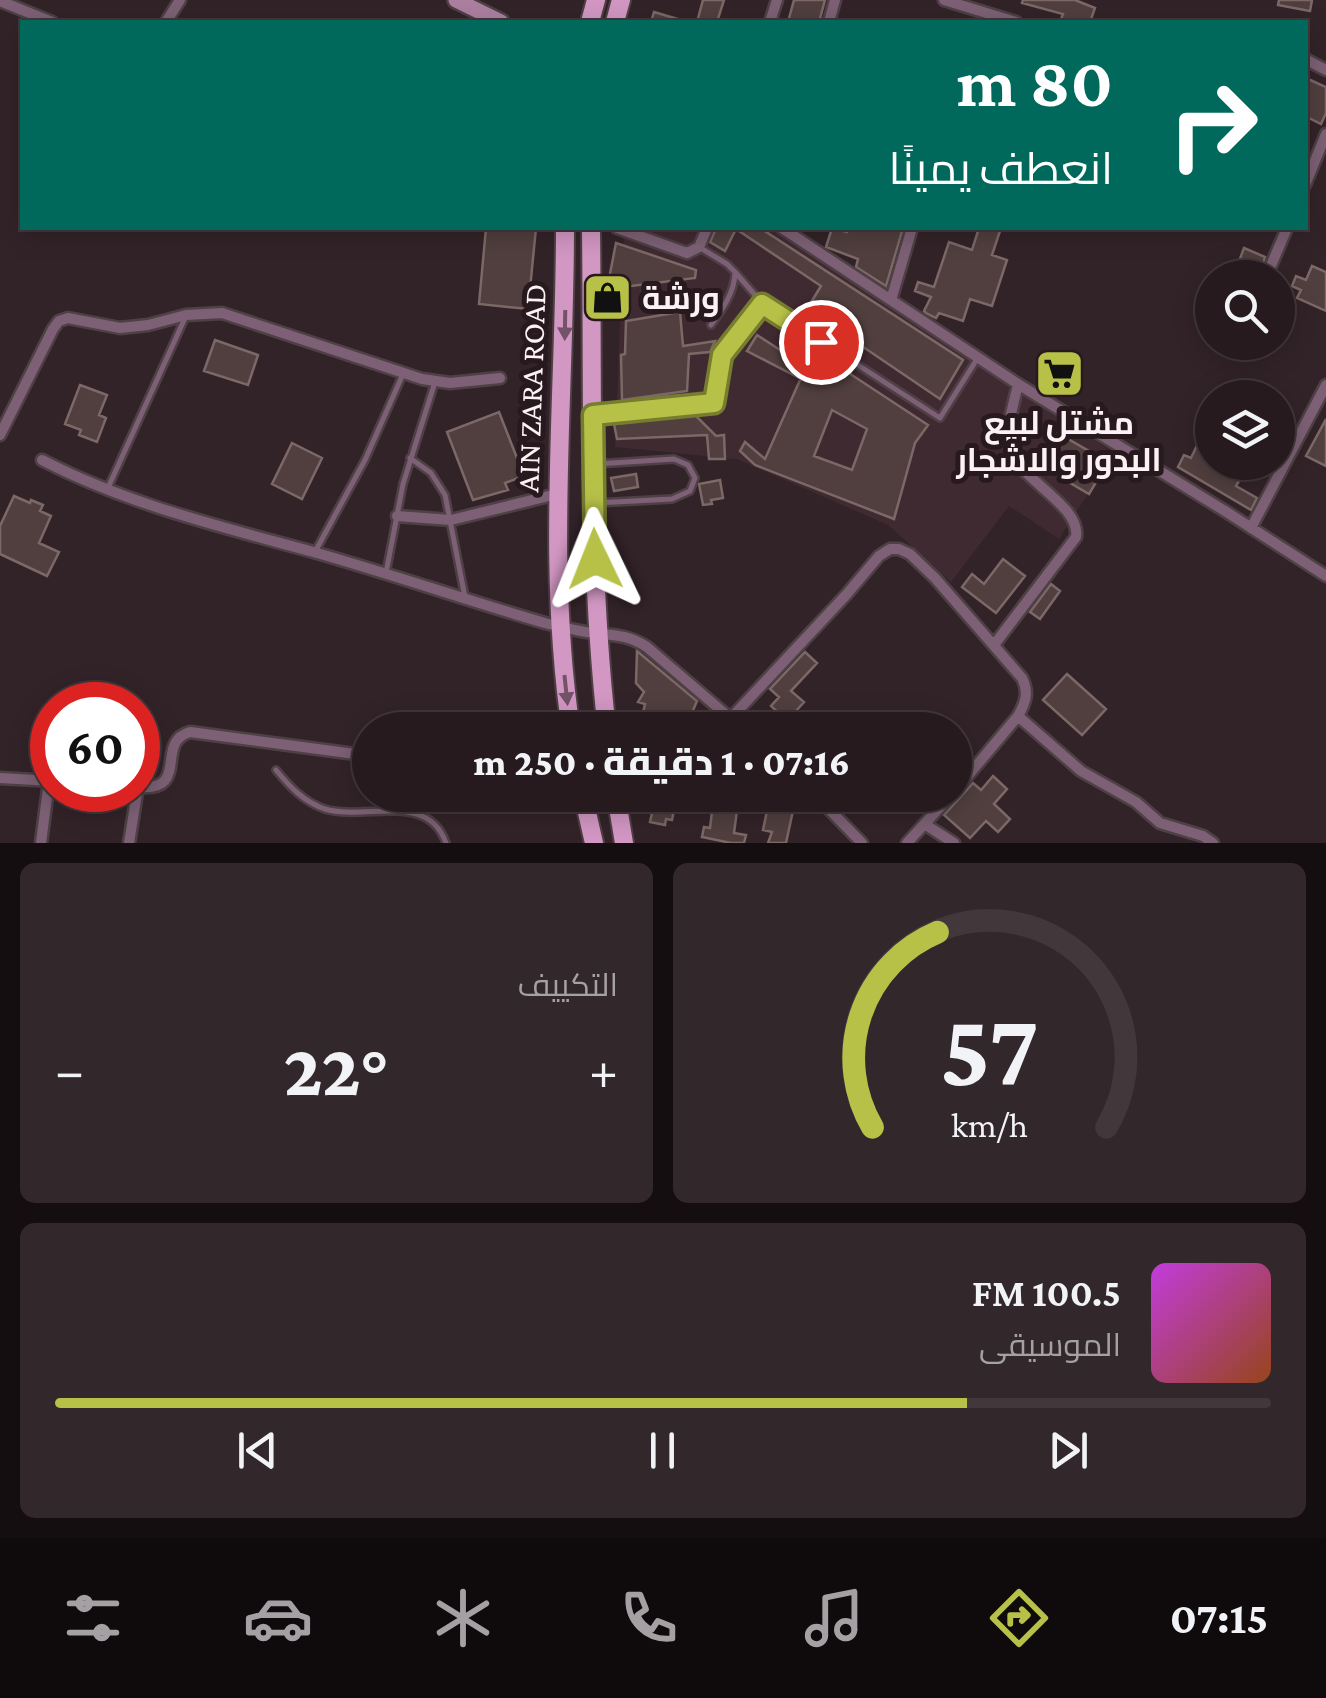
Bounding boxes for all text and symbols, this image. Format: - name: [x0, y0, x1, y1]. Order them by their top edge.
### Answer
- text: 80 m: [957, 43, 1113, 121]
- icon: right: [1148, 60, 1278, 190]
- text: انعطف يمينًا: [889, 144, 1113, 194]
- map controls: [1195, 260, 1295, 480]
- button: search: [1195, 260, 1295, 360]
- shop icon: ورشة: [581, 272, 633, 324]
- place label: ورشة: [642, 280, 720, 317]
- street label: AIN ZARA ROAD: [509, 283, 553, 493]
- pin: [779, 300, 864, 385]
- one-way arrow: [556, 309, 572, 341]
- icon: arrive: [794, 315, 849, 370]
- supermarket icon: مشتل لبيع البدور والاشجار: [1033, 347, 1085, 399]
- button: layers: [1195, 380, 1295, 480]
- place label: مشتل لبيع البدور والاشجار: [956, 405, 1161, 479]
- position arrow: [543, 507, 647, 611]
- one-way arrow: [558, 674, 574, 706]
- speed limit sign: 60: [30, 682, 160, 812]
- text: 07:16 · 1 دقيقة · 250 m: [474, 741, 850, 783]
- text: التكييف: [518, 967, 618, 1003]
- text: 57: [940, 992, 1039, 1107]
- text: 22°: [283, 1028, 390, 1111]
- text: −: [55, 1040, 84, 1101]
- text: +: [589, 1040, 618, 1101]
- text: km/h: [951, 1105, 1028, 1145]
- text: 100.5 FM: [972, 1272, 1121, 1314]
- text: الموسيقى: [979, 1327, 1121, 1363]
- icon: previous: [230, 1423, 285, 1478]
- icon: pause: [635, 1423, 690, 1478]
- icon: next: [1041, 1423, 1096, 1478]
- icon: filters: [58, 1583, 128, 1653]
- icon: car: [243, 1583, 313, 1653]
- icon: climate: [428, 1583, 498, 1653]
- icon: phone: [614, 1583, 684, 1653]
- icon: music: [799, 1583, 869, 1653]
- icon: directions: [984, 1583, 1054, 1653]
- text: 07:15: [1170, 1593, 1268, 1643]

